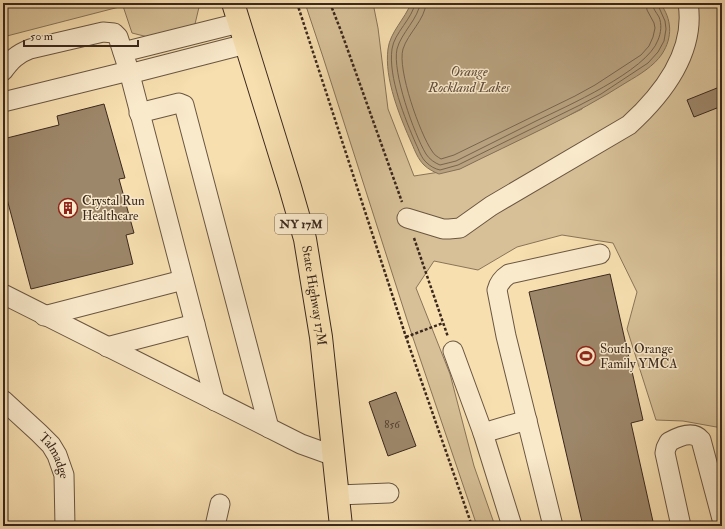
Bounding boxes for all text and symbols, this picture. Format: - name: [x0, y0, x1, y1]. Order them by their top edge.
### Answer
- scale bar: [24, 22, 138, 48]
- text: 50 m: [30, 29, 54, 44]
- water label: Orange Rockland Lakes: [427, 63, 511, 96]
- place label: Crystal Run Healthcare: [82, 193, 145, 224]
- building icon: Crystal Run Healthcare: [57, 197, 79, 219]
- road number: NY 17M: [275, 214, 327, 234]
- street label: State Highway 17M: [298, 244, 330, 347]
- place label: South Orange Family YMCA: [600, 341, 678, 373]
- sports icon: South Orange Family YMCA: [575, 345, 597, 367]
- house number: 856: [384, 418, 401, 431]
- street label: Talmadge: [35, 429, 72, 479]

